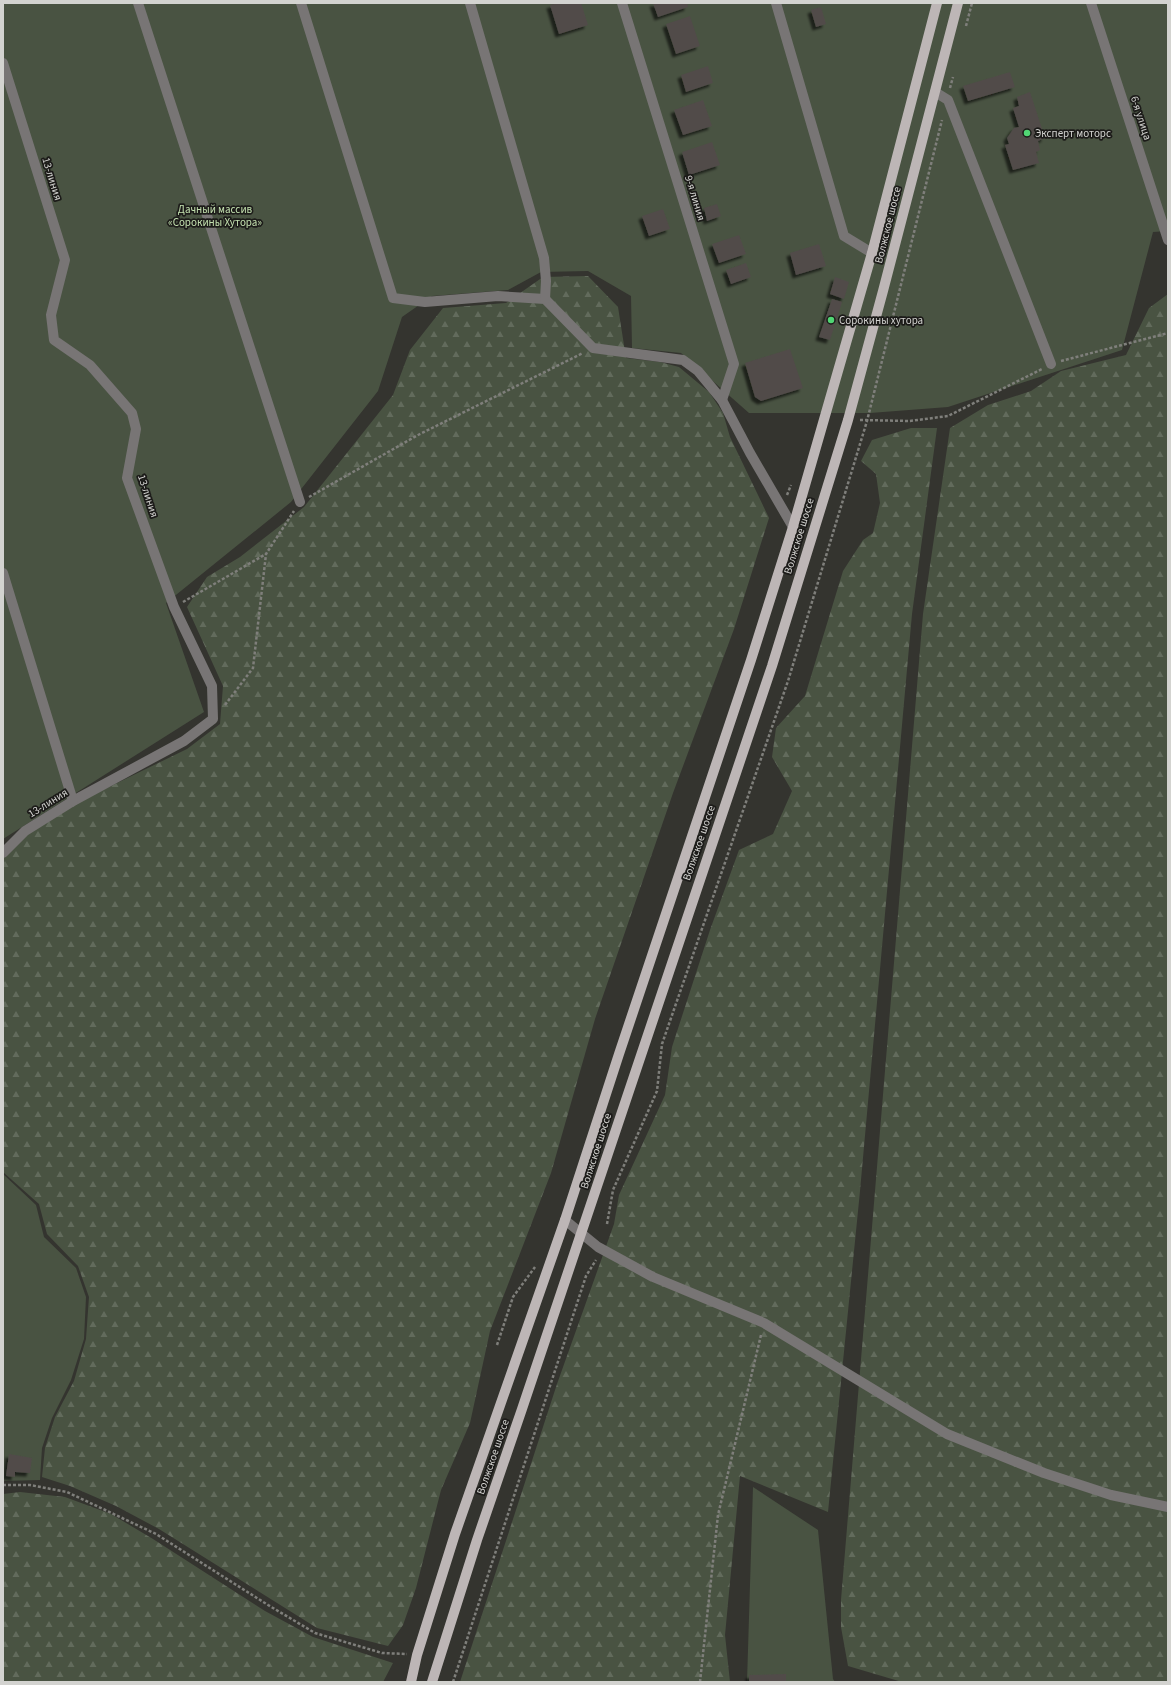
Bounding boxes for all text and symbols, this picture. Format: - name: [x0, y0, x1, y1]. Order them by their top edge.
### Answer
- street label: 6-я улица: [1127, 94, 1155, 142]
- place label: Эксперт моторс: [1035, 126, 1111, 141]
- marker: Эксперт моторс: [1022, 128, 1032, 138]
- street label: 13-линия: [38, 156, 66, 202]
- street label: 9-я линия: [681, 173, 709, 223]
- street label: Волжское шоссе: [871, 184, 905, 265]
- park label: Дачный массив «Сорокины Хутора»: [168, 202, 262, 230]
- place label: Сорокины хутора: [839, 313, 923, 328]
- marker: Сорокины хутора: [826, 315, 836, 325]
- street label: 13-линия: [134, 473, 162, 519]
- street label: Волжское шоссе: [780, 496, 818, 576]
- street label: 13-линия: [25, 785, 71, 821]
- street label: Волжское шоссе: [679, 803, 719, 883]
- street label: Волжское шоссе: [577, 1111, 615, 1191]
- street label: Волжское шоссе: [473, 1417, 513, 1497]

